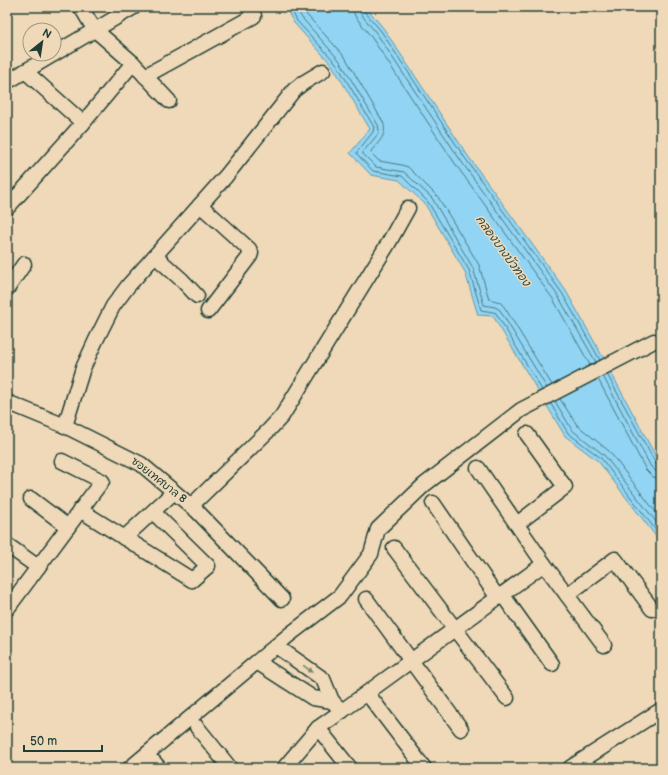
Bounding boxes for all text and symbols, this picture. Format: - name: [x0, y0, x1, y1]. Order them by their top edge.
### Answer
- north arrow: [22, 22, 62, 62]
- text: N: [40, 26, 54, 41]
- water label: คลองบางบัวทอง: [472, 213, 534, 290]
- street label: ซอยเทศบาล 8: [129, 454, 189, 506]
- one-way arrow: [302, 664, 313, 673]
- scale bar: [24, 727, 102, 753]
- text: 50 m: [30, 734, 57, 749]

